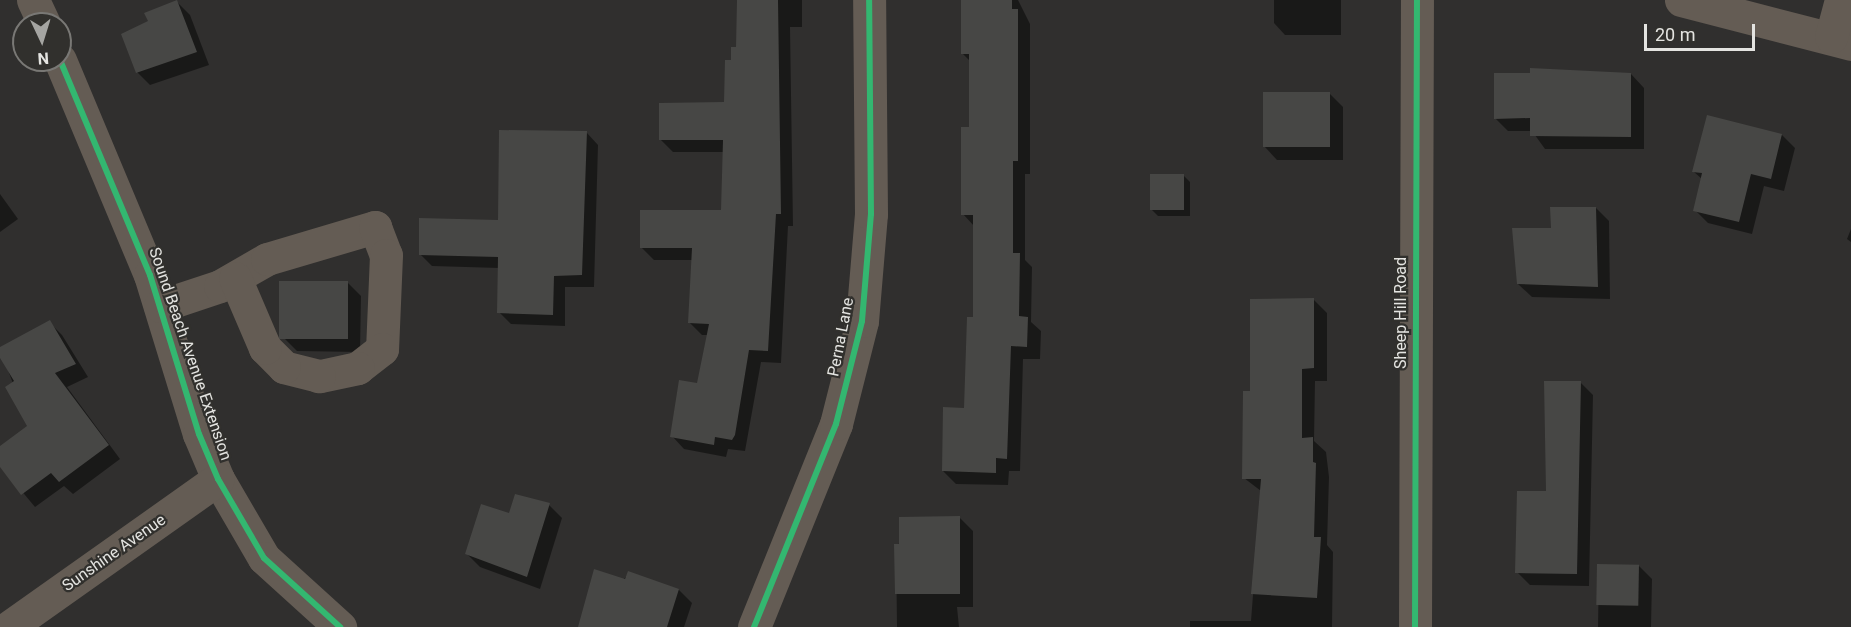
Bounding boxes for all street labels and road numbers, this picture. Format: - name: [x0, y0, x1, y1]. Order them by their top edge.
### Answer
- street label: Sound Beach Avenue Extension: [145, 245, 235, 463]
- street label: Sheep Hill Road: [1391, 257, 1411, 369]
- street label: Perna Lane: [824, 296, 858, 378]
- street label: Sunshine Avenue: [59, 510, 169, 596]

